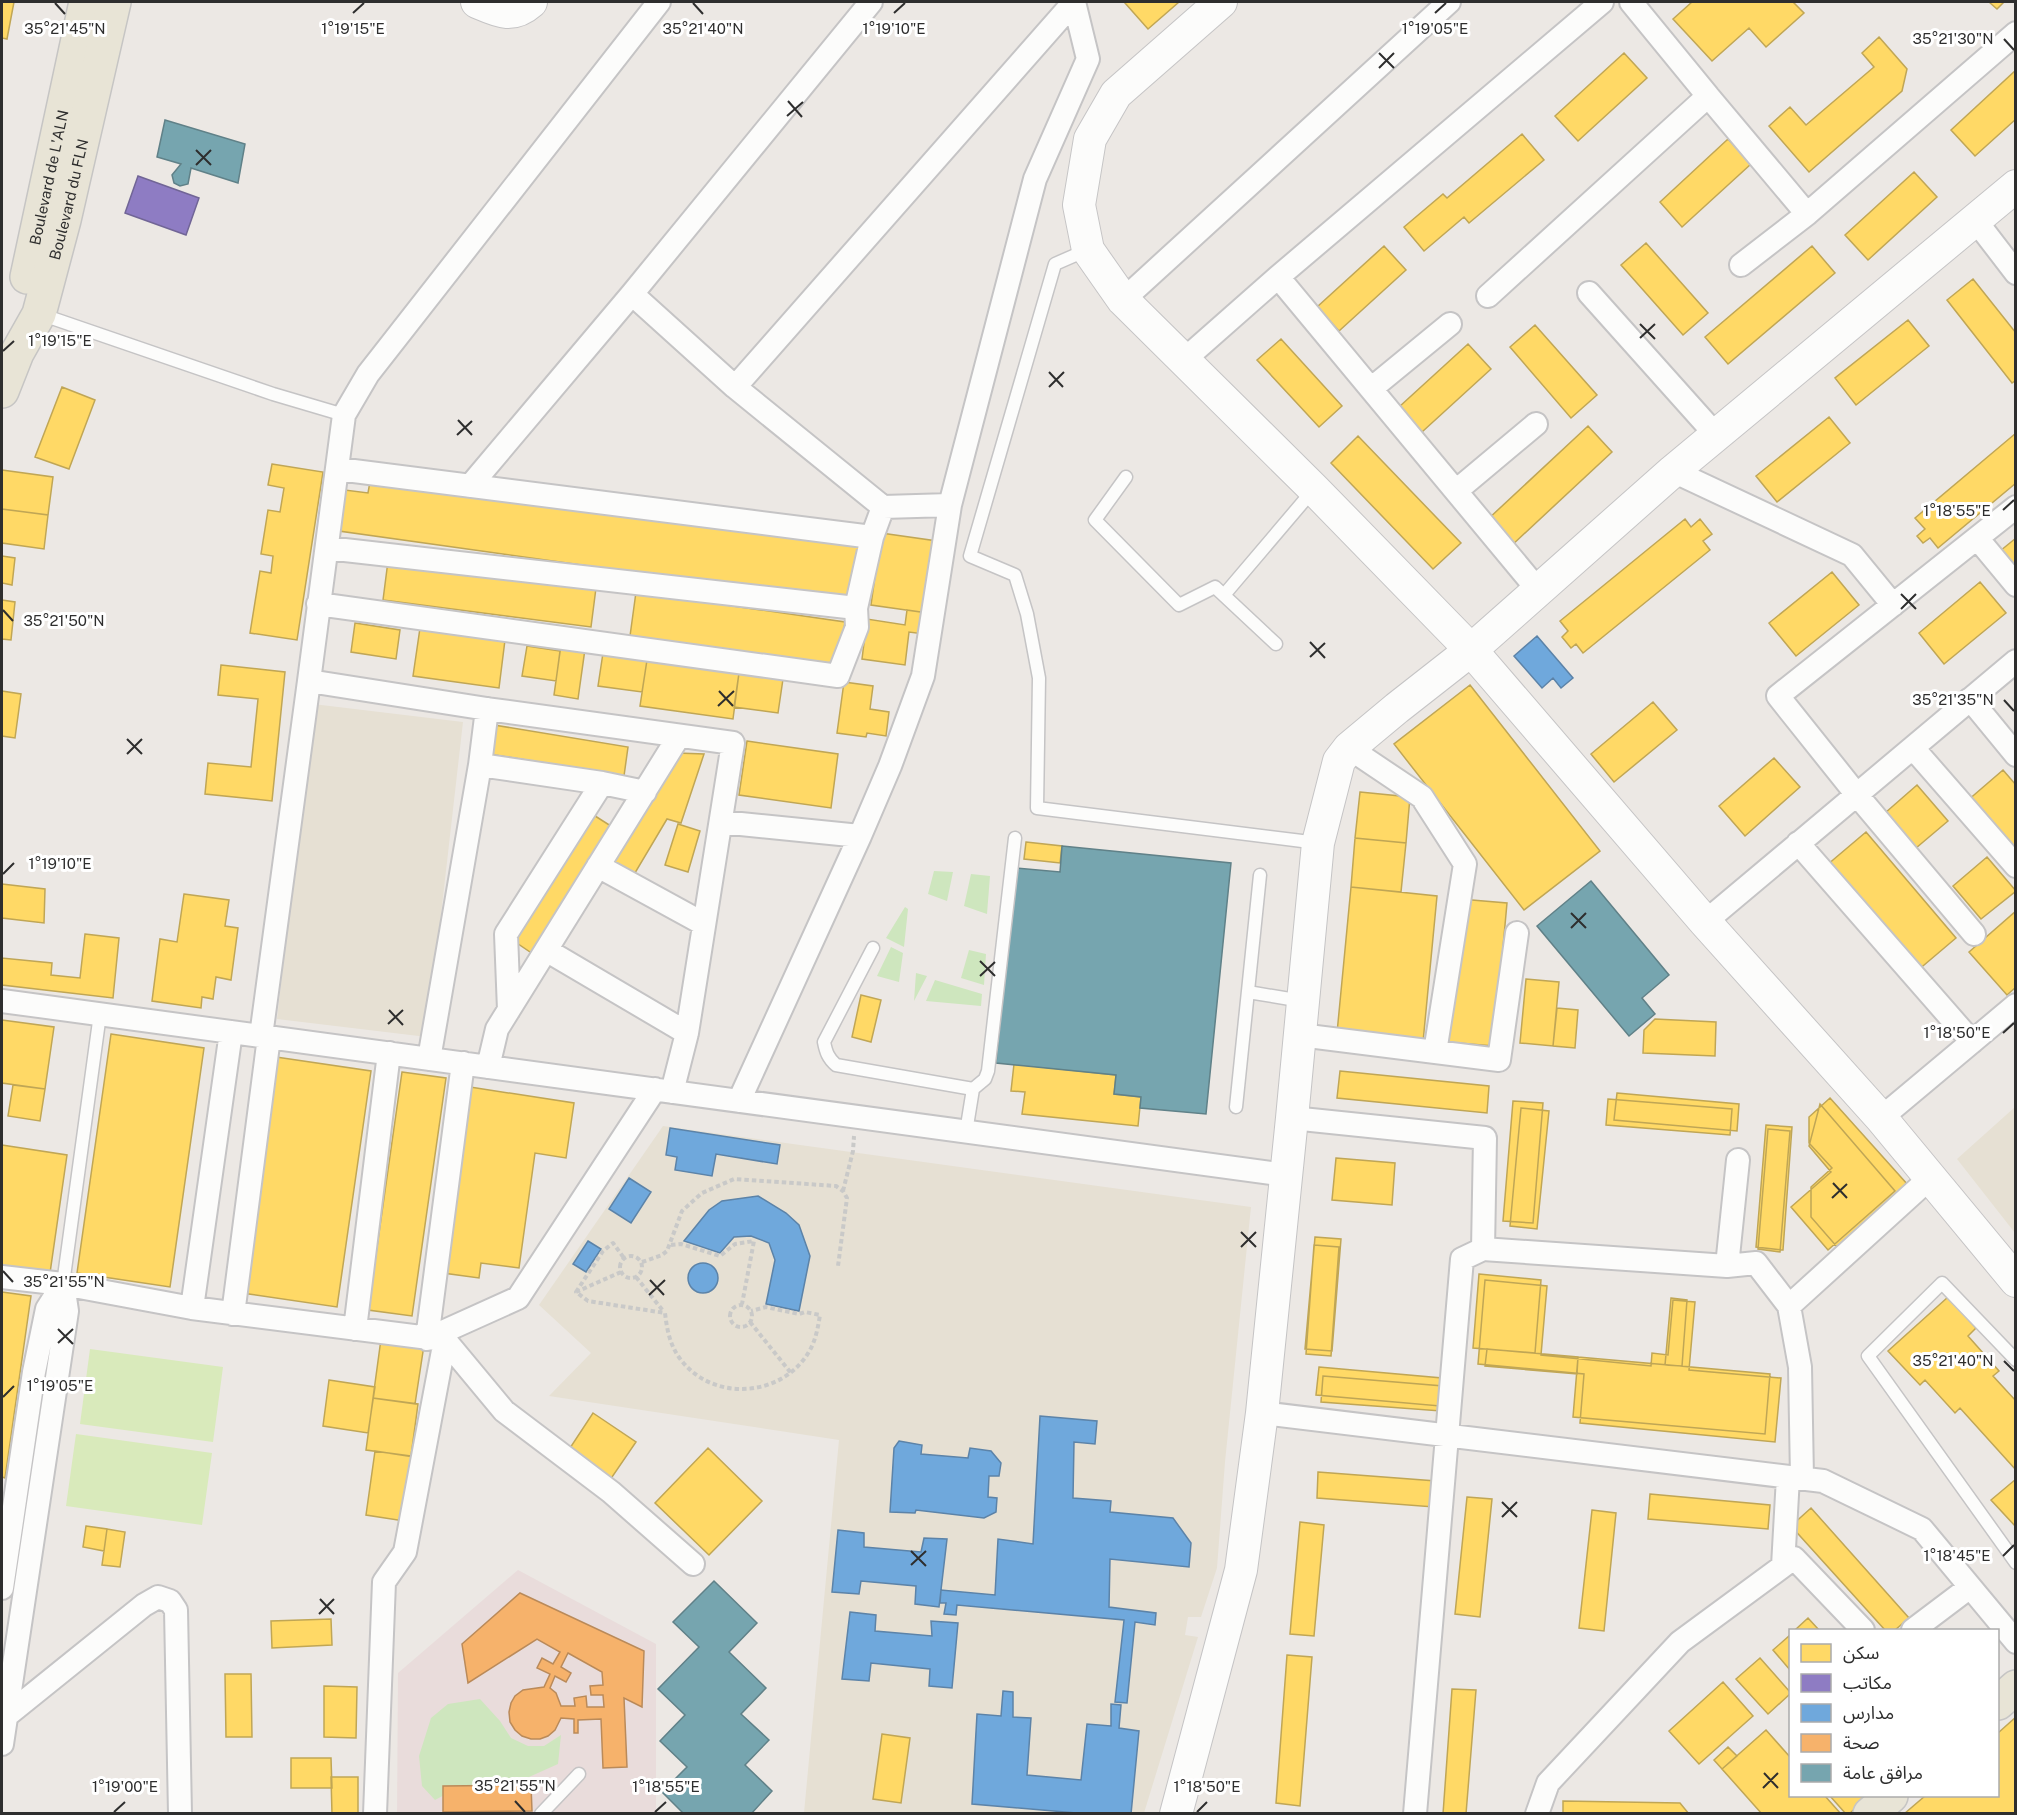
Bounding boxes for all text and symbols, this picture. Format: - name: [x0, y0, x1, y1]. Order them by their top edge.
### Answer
- text: 35°21'45"N: [24, 20, 106, 37]
- text: 1°19'15"E: [321, 20, 385, 37]
- text: 35°21'40"N: [662, 20, 744, 37]
- text: 1°19'10"E: [862, 20, 926, 37]
- text: 1°19'05"E: [1402, 20, 1468, 37]
- text: 35°21'30"N: [1913, 30, 1994, 47]
- street label: Boulevard de L'ALN: [26, 108, 71, 246]
- street label: Boulevard du FLN: [45, 137, 91, 262]
- text: 1°19'15"E: [28, 332, 92, 349]
- text: 1°18'55"E: [1923, 502, 1991, 519]
- text: 35°21'50"N: [23, 612, 105, 629]
- text: 35°21'35"N: [1912, 691, 1994, 708]
- text: 1°19'10"E: [28, 855, 92, 872]
- text: 1°18'50"E: [1923, 1024, 1991, 1041]
- text: 35°21'55"N: [23, 1273, 105, 1290]
- text: 35°21'40"N: [1912, 1352, 1994, 1369]
- text: 1°19'05"E: [27, 1377, 93, 1394]
- text: 1°18'45"E: [1923, 1547, 1991, 1564]
- legend: [1789, 1629, 1999, 1797]
- text: سكن: [1843, 1642, 1879, 1664]
- text: مكاتب: [1843, 1672, 1892, 1693]
- text: مدارس: [1843, 1702, 1894, 1724]
- text: صحة: [1843, 1732, 1879, 1753]
- text: مرافق عامة: [1843, 1762, 1923, 1784]
- text: 35°21'55"N: [474, 1777, 556, 1794]
- text: 1°19'00"E: [92, 1778, 158, 1795]
- text: 1°18'55"E: [632, 1778, 700, 1795]
- text: 1°18'50"E: [1173, 1778, 1241, 1795]

